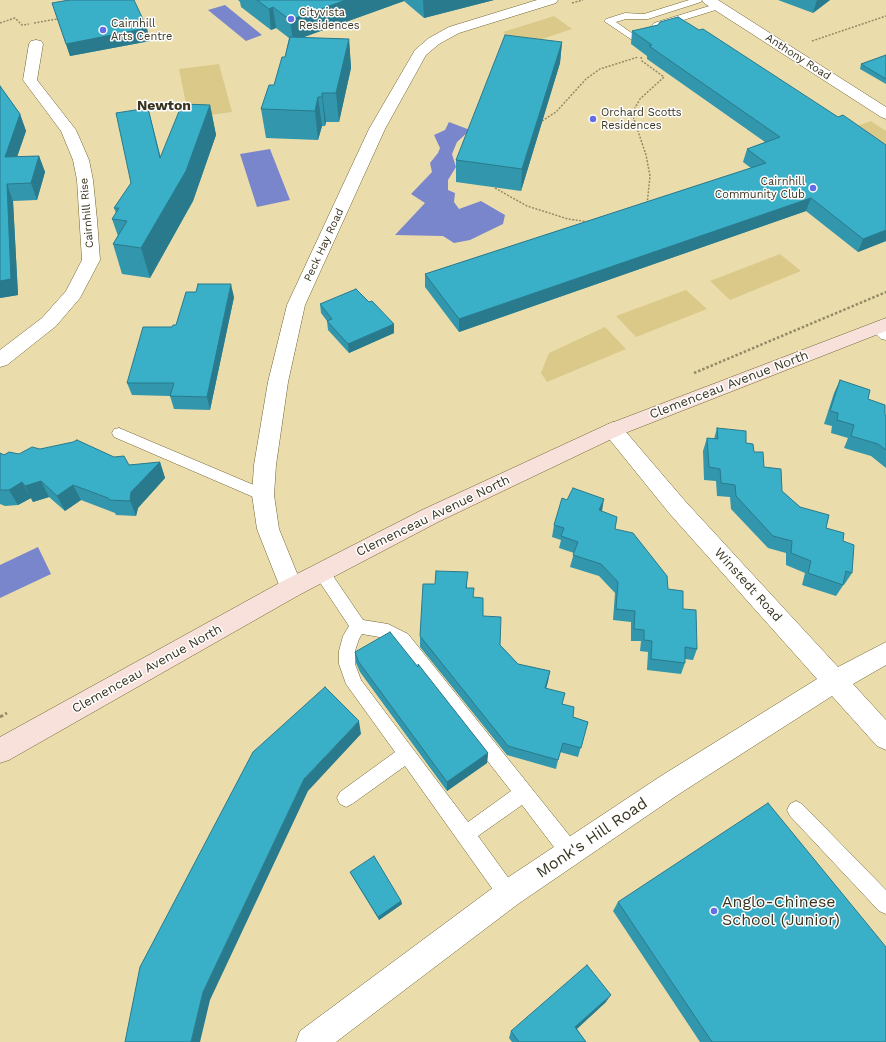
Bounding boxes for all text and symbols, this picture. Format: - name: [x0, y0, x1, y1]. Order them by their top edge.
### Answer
- place label: Cityvista Residences: [299, 6, 360, 32]
- marker: Cityvista Residences: [286, 14, 296, 24]
- place label: Cairnhill Arts Centre: [111, 17, 172, 43]
- marker: Cairnhill Arts Centre: [98, 25, 108, 35]
- street label: Anthony Road: [763, 31, 833, 83]
- district label: Newton: [137, 98, 191, 114]
- place label: Orchard Scotts Residences: [601, 106, 682, 132]
- marker: Orchard Scotts Residences: [588, 114, 598, 124]
- place label: Cairnhill Community Club: [715, 175, 805, 201]
- street label: Cairnhill Rise: [77, 177, 97, 249]
- marker: Cairnhill Community Club: [808, 183, 818, 193]
- street label: Peck Hay Road: [301, 206, 347, 284]
- street label: Clemenceau Avenue North: [647, 347, 811, 423]
- street label: Clemenceau Avenue North: [354, 472, 512, 560]
- street label: Winstedt Road: [711, 545, 785, 625]
- street label: Clemenceau Avenue North: [69, 621, 225, 717]
- street label: Monk's Hill Road: [533, 794, 651, 882]
- place label: Anglo-Chinese School (Junior): [722, 892, 840, 930]
- marker: Anglo-Chinese School (Junior): [709, 906, 719, 916]

